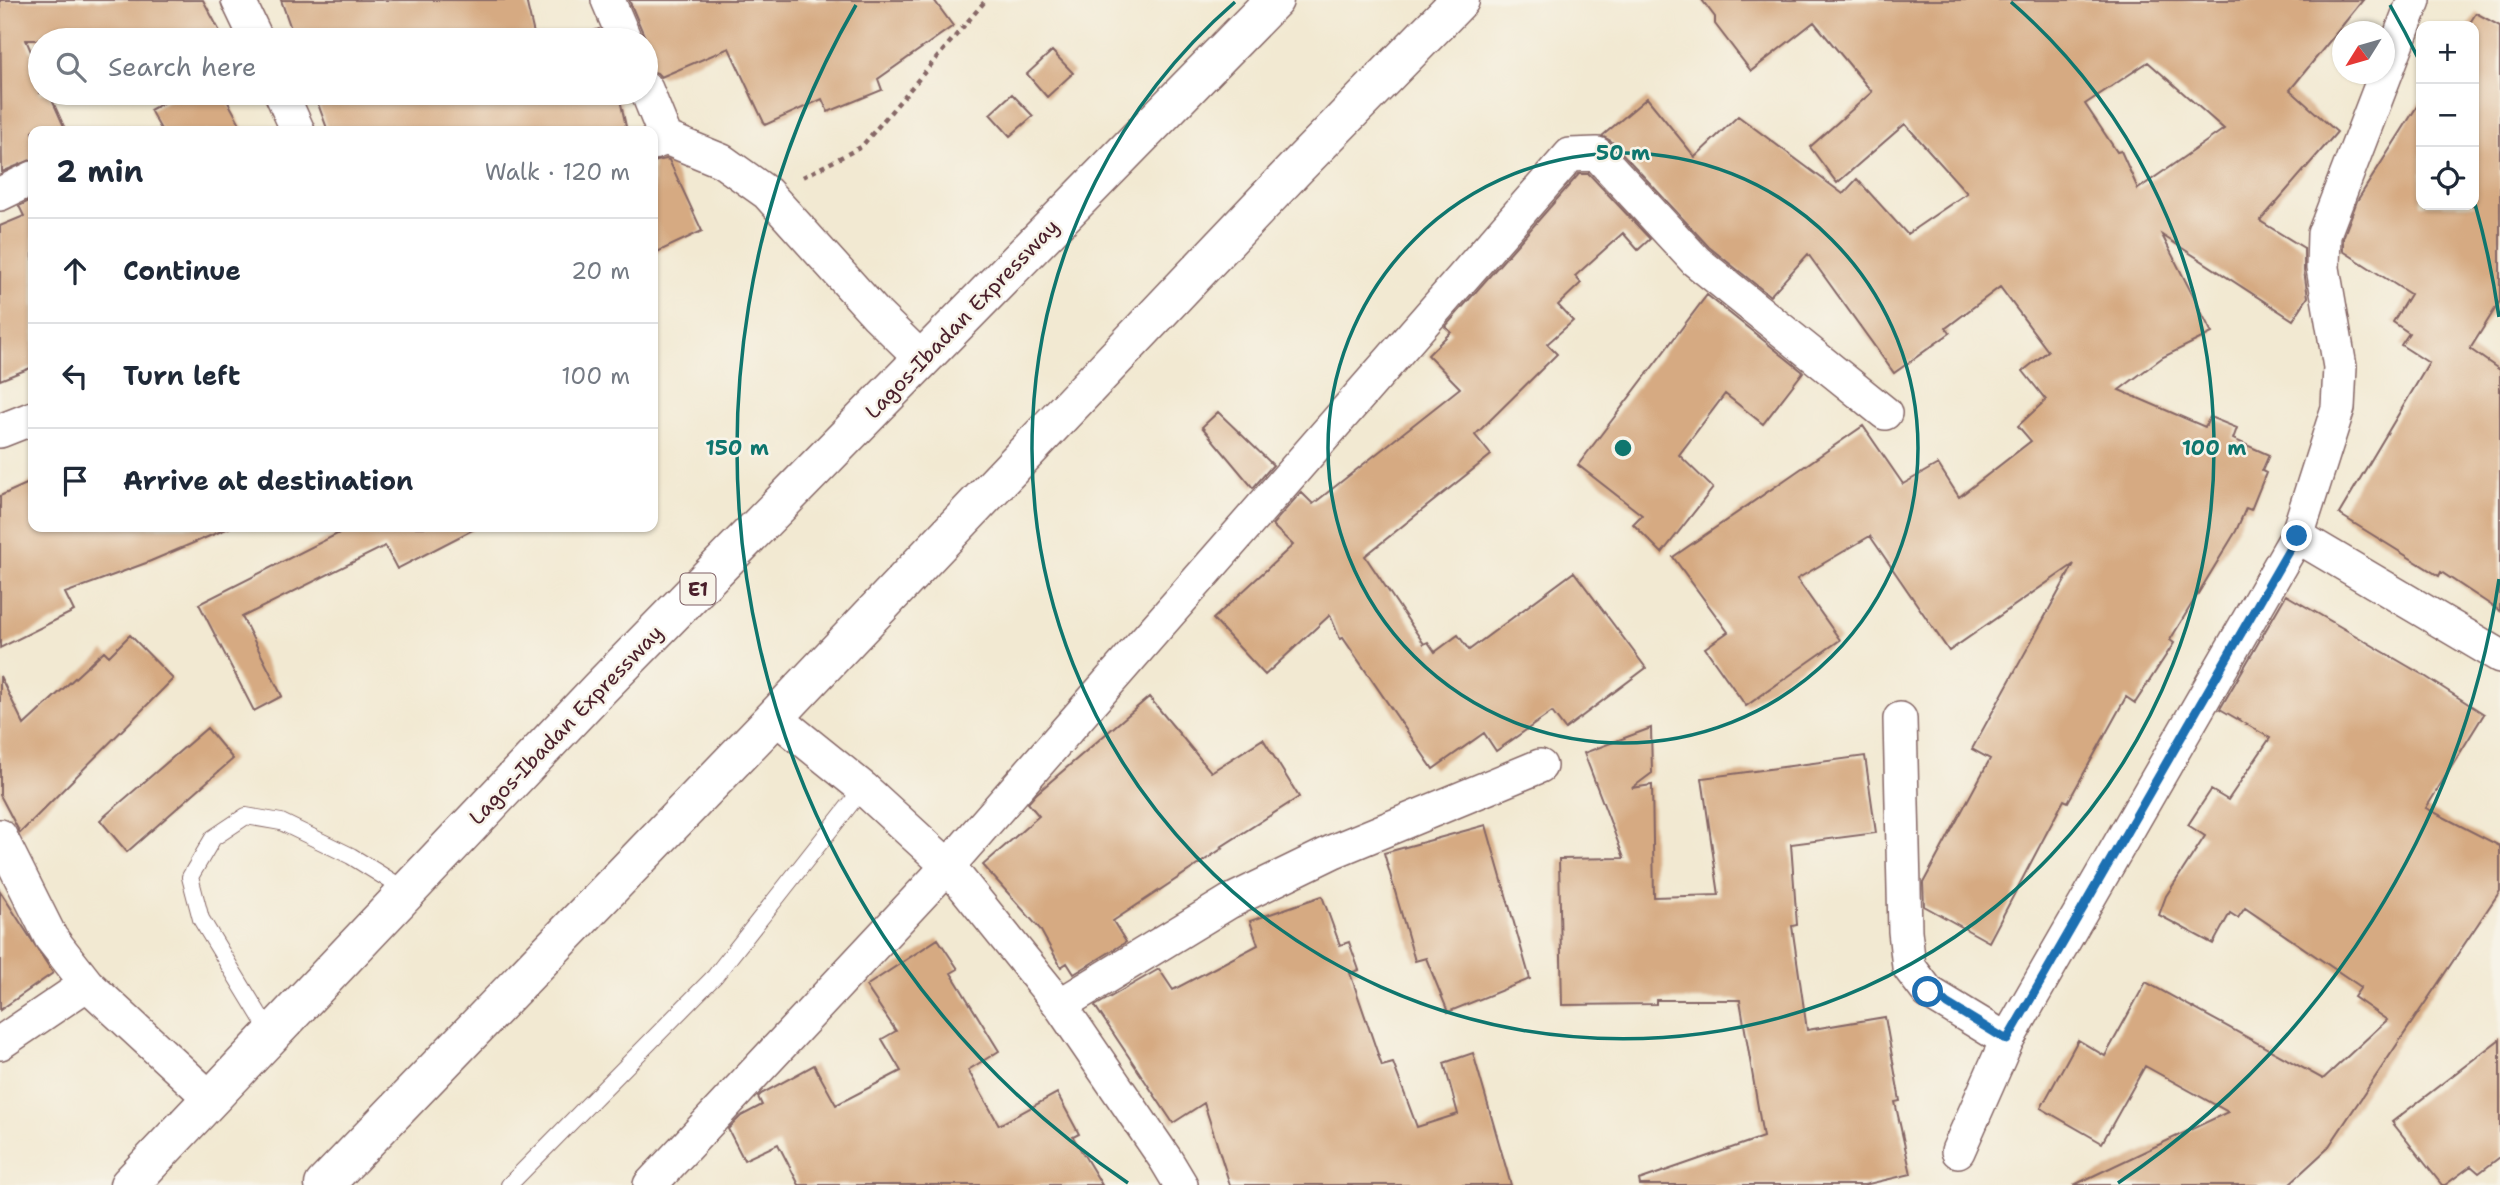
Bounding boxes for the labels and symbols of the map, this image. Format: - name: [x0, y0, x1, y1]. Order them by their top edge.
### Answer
- north arrow: [2332, 21, 2395, 84]
- text: 50 m: [1596, 139, 1650, 167]
- street label: Lagos-Ibadan Expressway: [859, 213, 1065, 425]
- text: 150 m: [705, 434, 769, 462]
- text: 100 m: [2182, 434, 2246, 462]
- centre of rings: [1611, 436, 1635, 460]
- route end: [2281, 520, 2312, 551]
- road number: E1: [680, 574, 716, 604]
- street label: Lagos-Ibadan Expressway: [463, 619, 669, 831]
- route start: [1912, 976, 1943, 1007]

